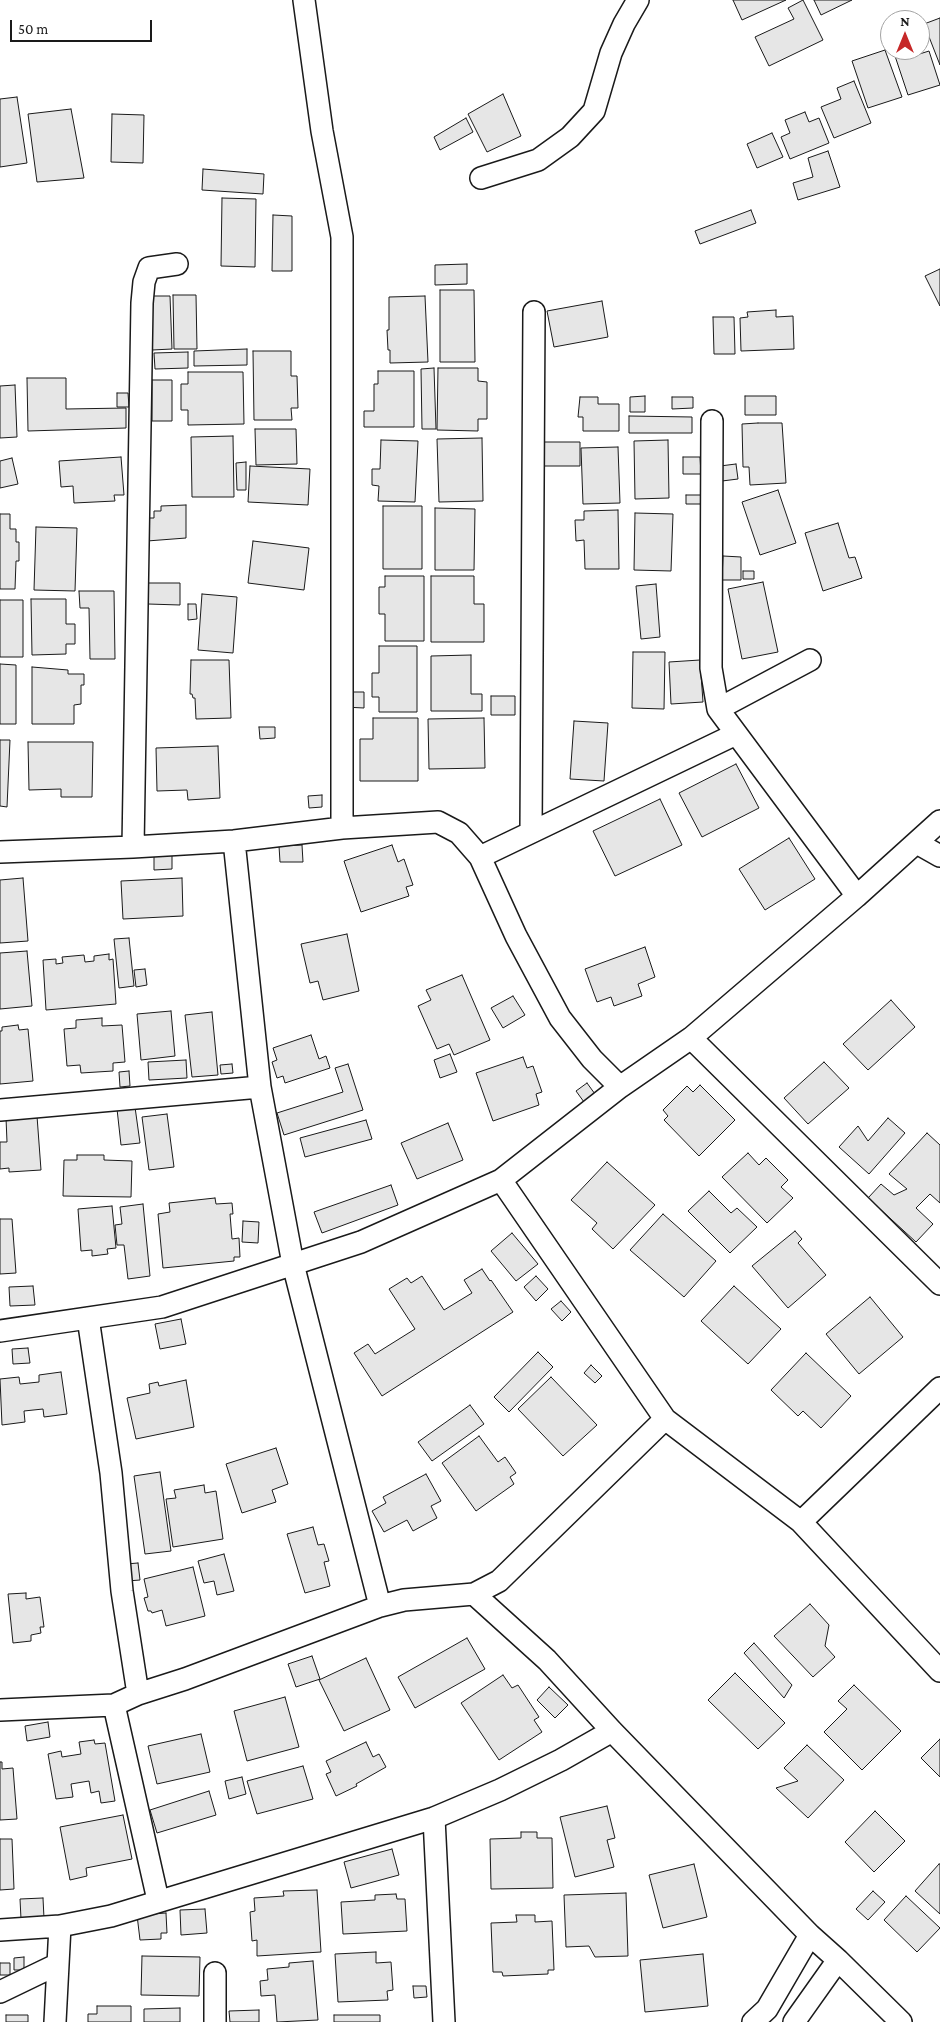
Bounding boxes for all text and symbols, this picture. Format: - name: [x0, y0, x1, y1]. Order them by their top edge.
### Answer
- scale bar: [12, 10, 155, 42]
- north arrow: [880, 10, 930, 60]
- text: N: [900, 13, 910, 29]
- text: 50 m: [18, 21, 48, 37]

